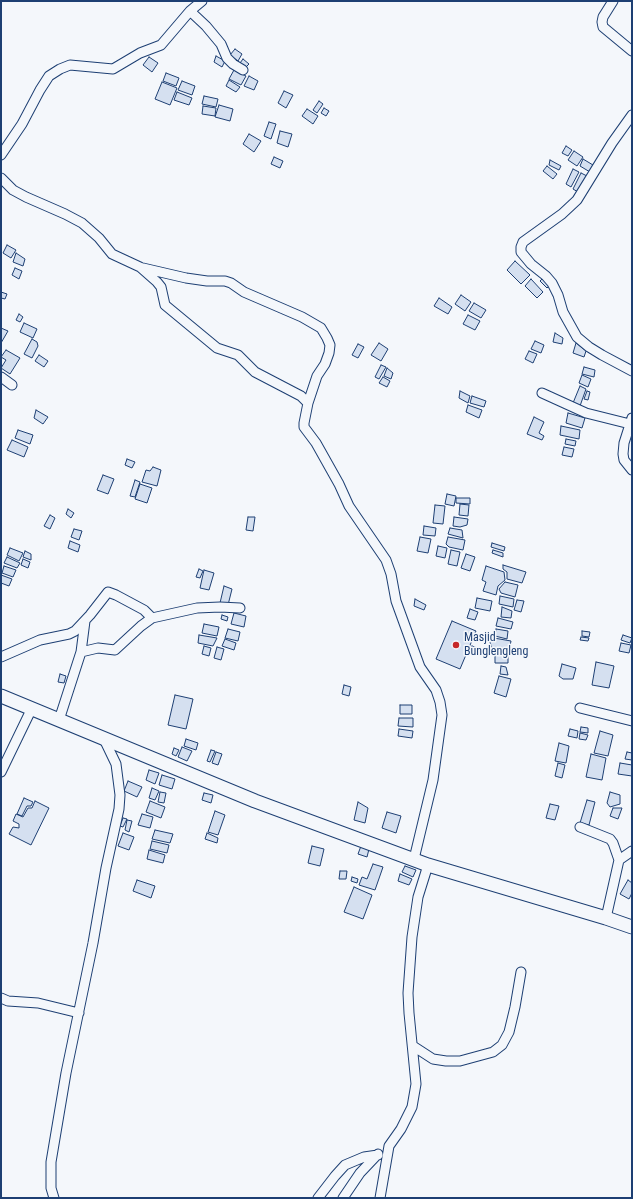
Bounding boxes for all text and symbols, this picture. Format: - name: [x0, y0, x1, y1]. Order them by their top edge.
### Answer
- place label: Masjid Bunglengleng: [464, 631, 528, 659]
- marker: Masjid Bunglengleng: [451, 640, 461, 650]

